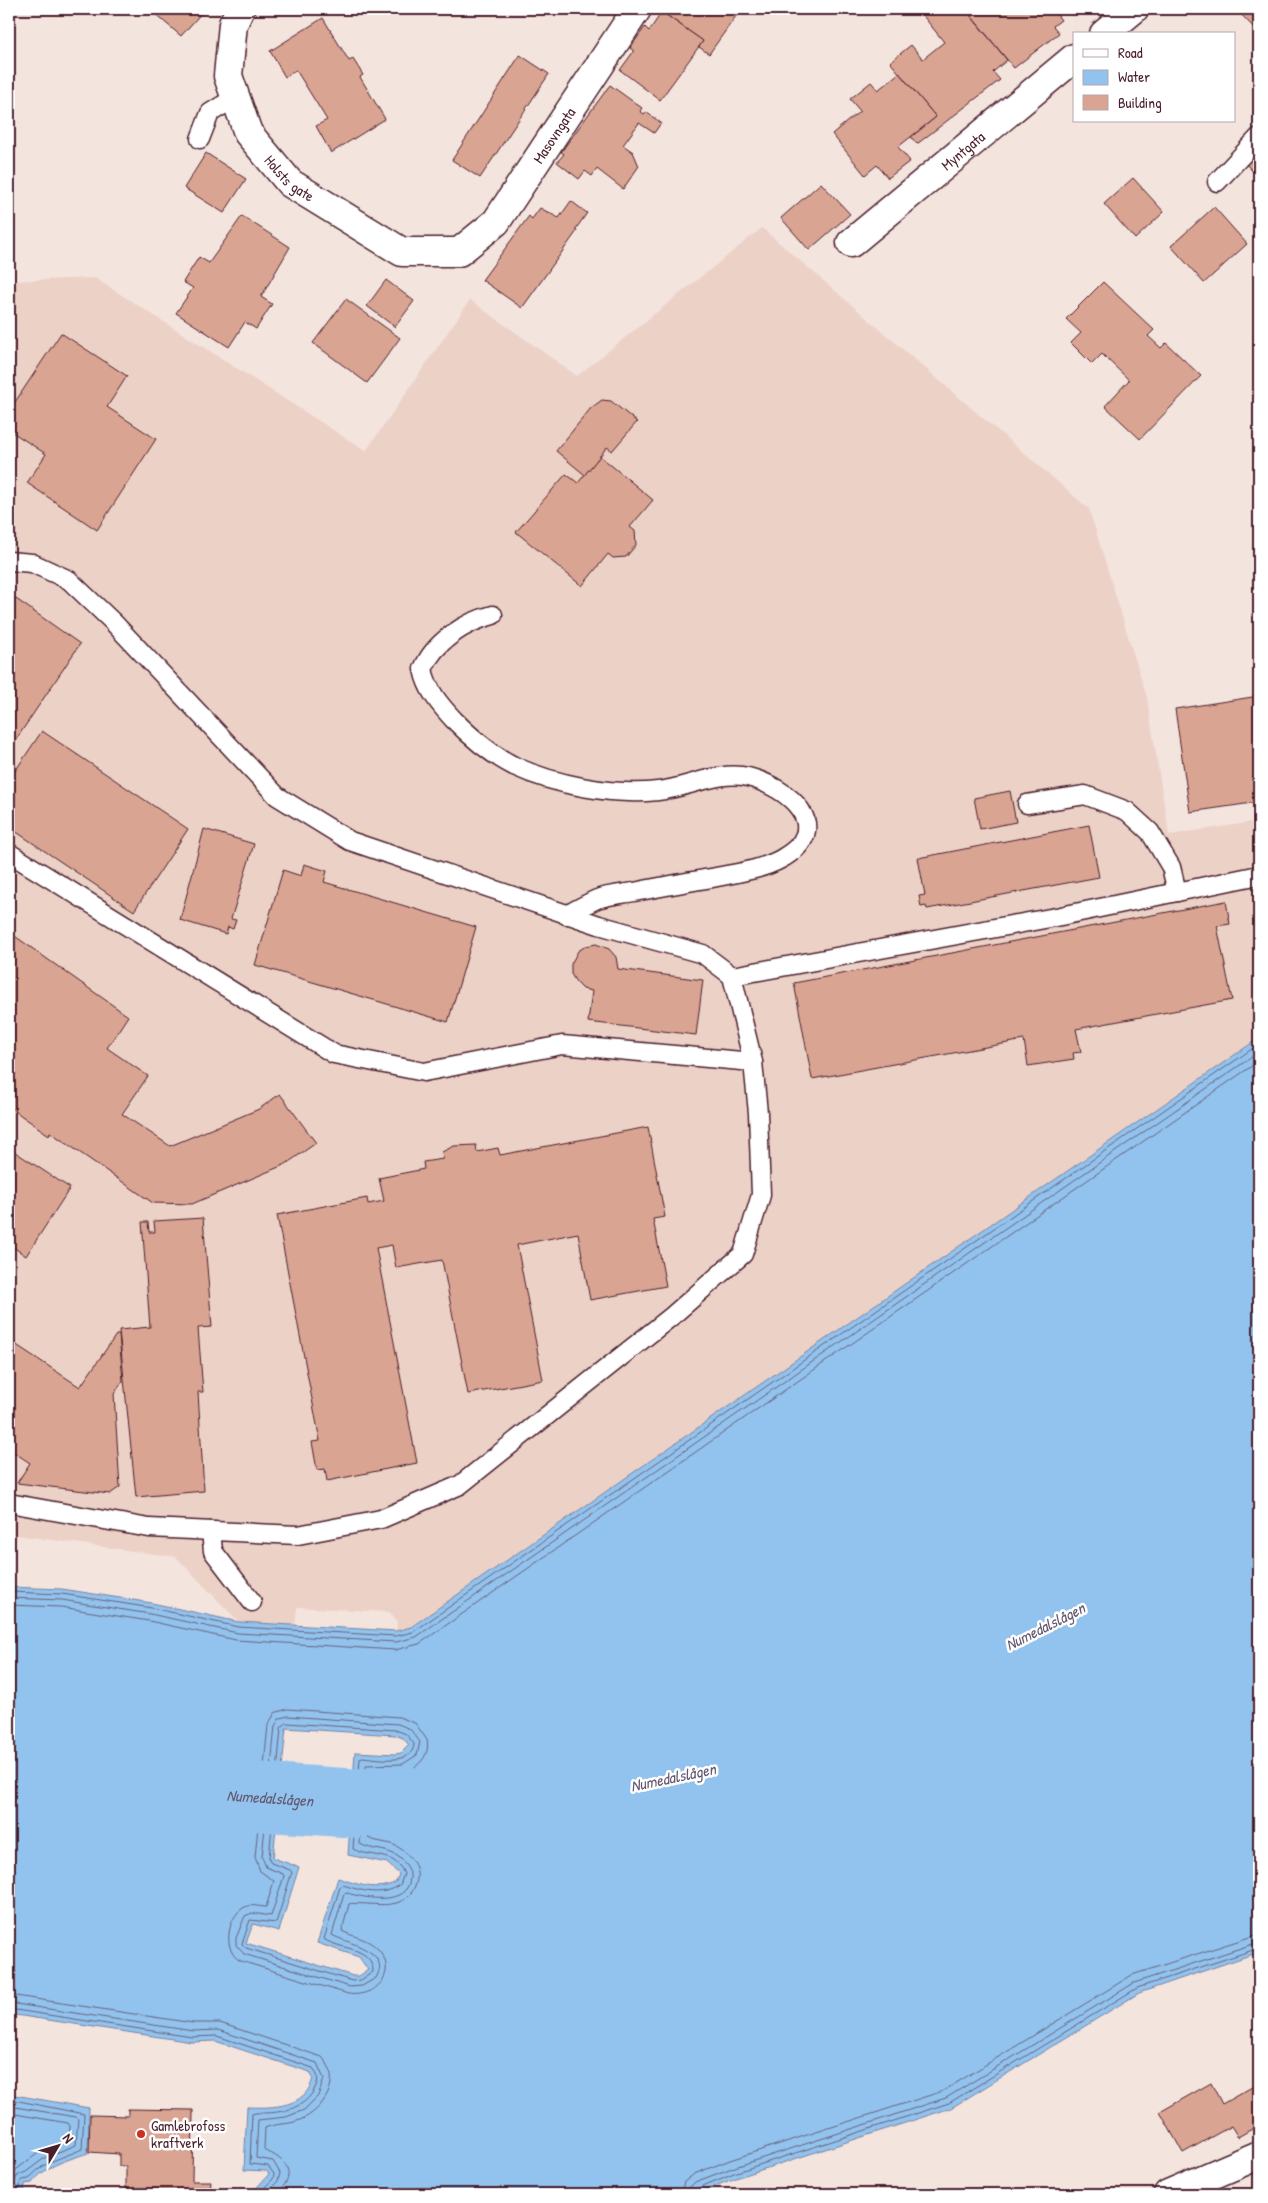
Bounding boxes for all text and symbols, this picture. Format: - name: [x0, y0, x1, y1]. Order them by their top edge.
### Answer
- legend: [1073, 32, 1236, 122]
- text: Road: [1118, 42, 1143, 63]
- text: Water: [1118, 66, 1150, 87]
- text: Building: [1118, 92, 1162, 113]
- street label: Masovngata: [527, 103, 580, 167]
- street label: Myntgata: [936, 126, 989, 175]
- street label: Holsts gate: [260, 150, 319, 206]
- water label: Numedalslågen: [1002, 1596, 1090, 1655]
- water label: Numedalslågen: [628, 1757, 719, 1797]
- water label: Numedalslågen: [226, 1784, 316, 1812]
- place label: Gamlebrofoss kraftverk: [151, 2115, 225, 2153]
- north arrow: [32, 2120, 82, 2170]
- marker: Gamlebrofoss kraftverk: [135, 2128, 147, 2140]
- text: N: [59, 2129, 79, 2147]

